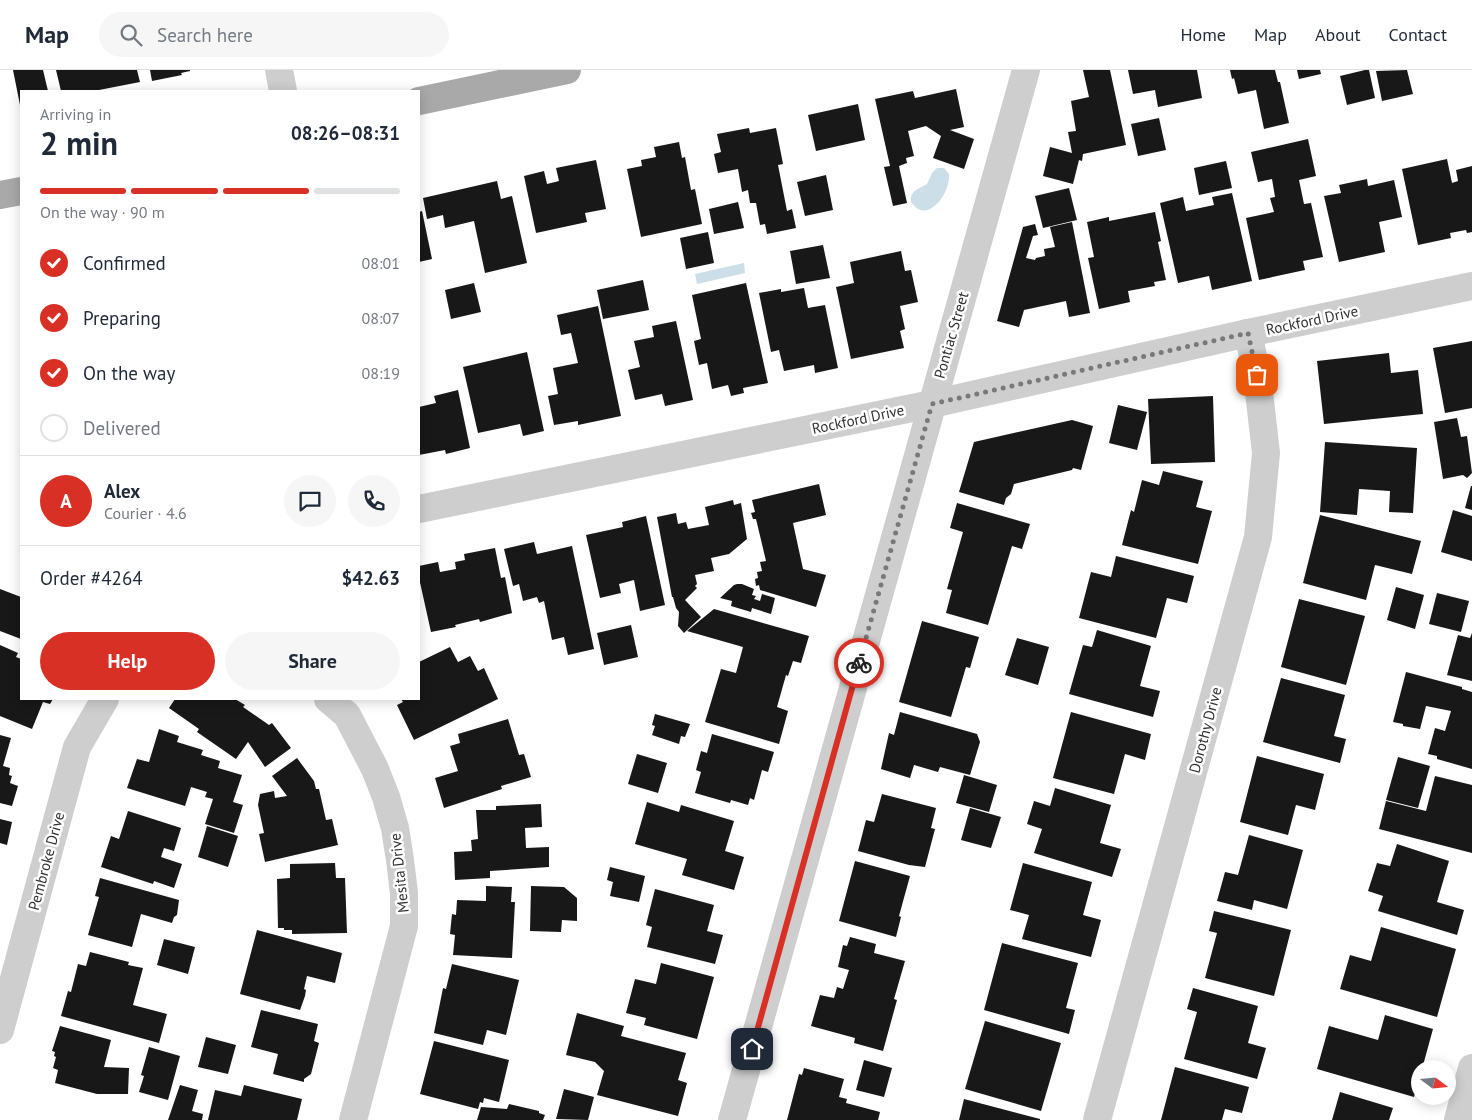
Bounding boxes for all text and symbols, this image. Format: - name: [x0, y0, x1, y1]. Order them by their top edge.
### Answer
- search box: [99, 12, 449, 57]
- text: Map: [25, 19, 69, 50]
- icon: search: [117, 21, 145, 49]
- text: Search here: [157, 23, 253, 47]
- text: Home: [1180, 23, 1226, 46]
- text: Map: [1254, 23, 1287, 46]
- text: About: [1315, 23, 1361, 46]
- text: Contact: [1389, 23, 1447, 46]
- text: Arriving in: [40, 104, 111, 124]
- text: 08:26–08:31: [291, 121, 400, 145]
- text: 2 min: [40, 122, 118, 164]
- text: On the way · 90 m: [40, 202, 165, 222]
- icon: check: [40, 249, 68, 277]
- text: Confirmed: [83, 251, 166, 275]
- text: 08:01: [362, 253, 400, 273]
- street label: Pontiac Street: [930, 289, 972, 381]
- street label: Rockford Drive: [1264, 301, 1360, 339]
- icon: check: [40, 304, 68, 332]
- text: Preparing: [83, 306, 161, 330]
- text: 08:07: [362, 308, 400, 328]
- pin: [1236, 354, 1278, 396]
- icon: check: [40, 359, 68, 387]
- text: On the way: [83, 361, 175, 385]
- icon: bag: [1243, 361, 1271, 389]
- text: 08:19: [362, 363, 400, 383]
- street label: Rockford Drive: [810, 400, 906, 438]
- text: Delivered: [83, 416, 161, 440]
- button: chat: [284, 475, 336, 527]
- button: phone: [348, 475, 400, 527]
- text: Alex: [104, 479, 140, 503]
- text: A: [60, 489, 72, 513]
- text: Courier · 4.6: [104, 503, 187, 523]
- text: Order #4264: [40, 566, 143, 590]
- text: $42.63: [341, 566, 400, 590]
- button: Help: [40, 632, 215, 690]
- button: Share: [225, 632, 400, 690]
- courier: [834, 638, 884, 688]
- icon: bike: [845, 649, 873, 677]
- street label: Dorothy Drive: [1184, 685, 1226, 775]
- street label: Pembroke Drive: [24, 810, 68, 912]
- street label: Mesita Drive: [385, 832, 413, 914]
- pin: [731, 1028, 773, 1070]
- icon: home: [738, 1035, 766, 1063]
- north arrow: [1411, 1060, 1456, 1105]
- map controls: [1411, 1060, 1456, 1105]

